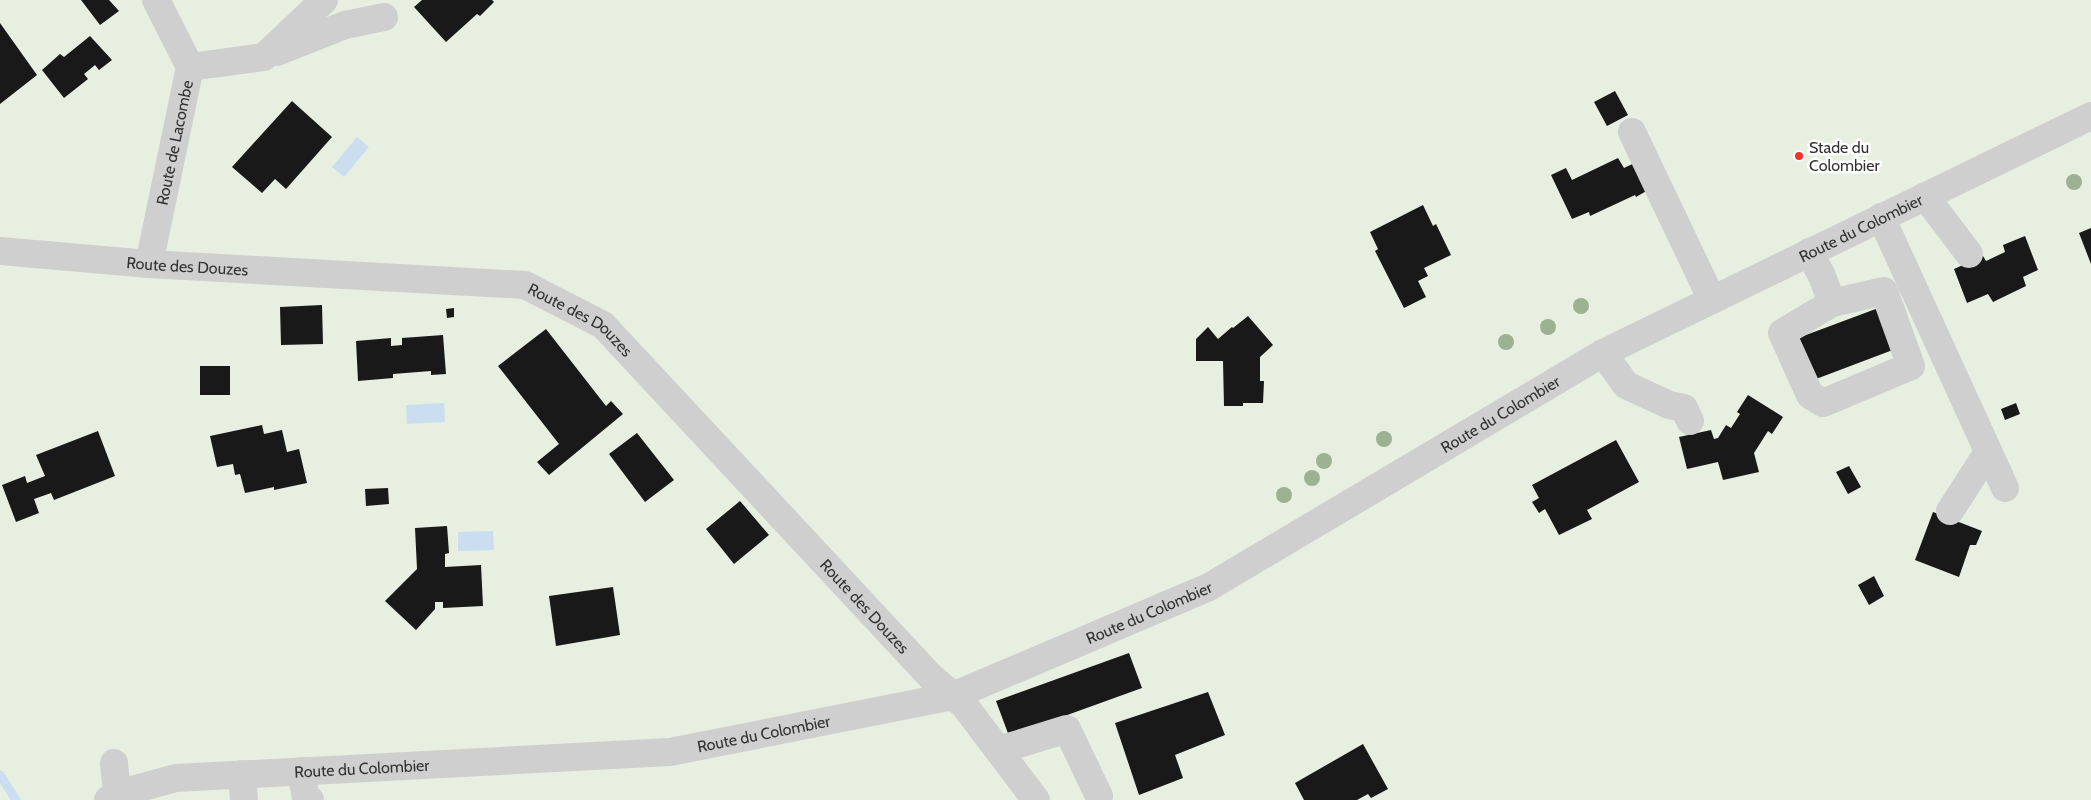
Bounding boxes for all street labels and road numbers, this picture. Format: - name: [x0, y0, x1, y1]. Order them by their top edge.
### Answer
- street label: Route de Lacombe: [152, 78, 197, 207]
- street label: Route du Colombier: [1796, 190, 1927, 266]
- street label: Route des Douzes: [126, 253, 249, 280]
- street label: Route des Douzes: [525, 279, 637, 361]
- street label: Route du Colombier: [1437, 371, 1564, 457]
- street label: Route des Douzes: [816, 555, 913, 658]
- street label: Route du Colombier: [1083, 577, 1216, 648]
- street label: Route du Colombier: [696, 711, 833, 756]
- street label: Route du Colombier: [294, 756, 431, 782]

